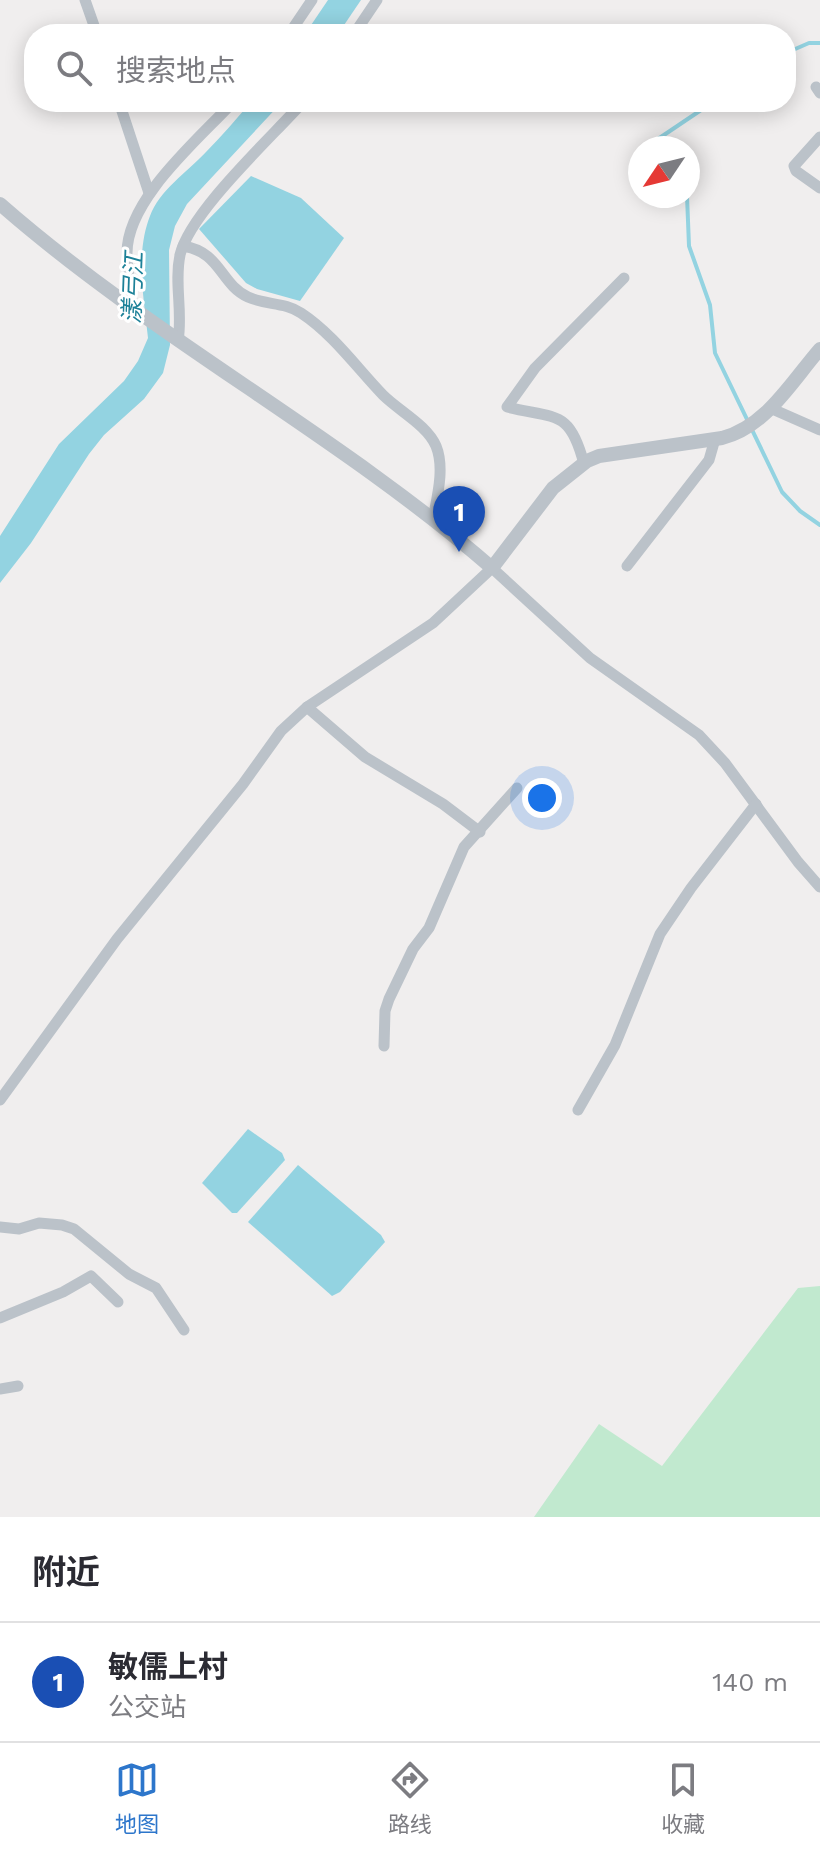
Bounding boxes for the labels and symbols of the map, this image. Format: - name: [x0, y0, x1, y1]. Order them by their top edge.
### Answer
- north arrow: [628, 136, 700, 208]
- water label: 漾弓江: [118, 249, 148, 324]
- pin: 1: [433, 486, 485, 552]
- your location: [522, 778, 562, 818]

